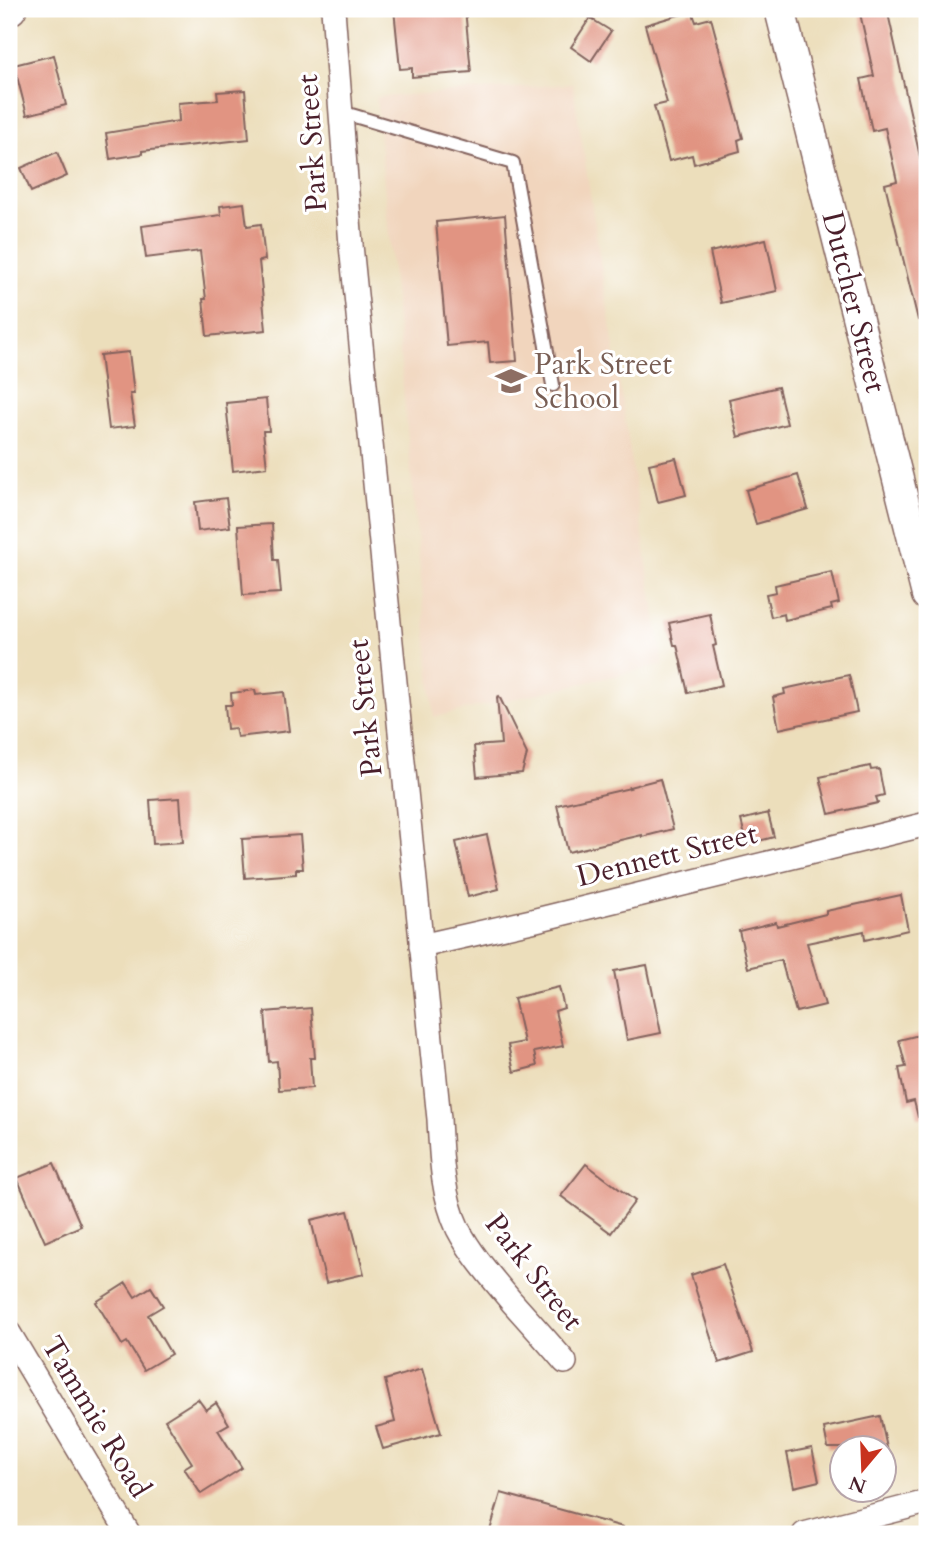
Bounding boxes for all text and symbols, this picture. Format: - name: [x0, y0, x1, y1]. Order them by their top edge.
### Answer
- street label: Park Street: [287, 72, 337, 213]
- street label: Dutcher Street: [812, 207, 896, 397]
- place label: Park Street School: [534, 344, 672, 419]
- school or university icon: Park Street School: [494, 364, 528, 398]
- street label: Park Street: [337, 637, 393, 779]
- street label: Dennett Street: [572, 813, 762, 897]
- street label: Park Street: [475, 1205, 593, 1339]
- street label: Tammie Road: [32, 1329, 160, 1505]
- north arrow: [828, 1434, 898, 1504]
- text: N: [845, 1469, 870, 1499]

